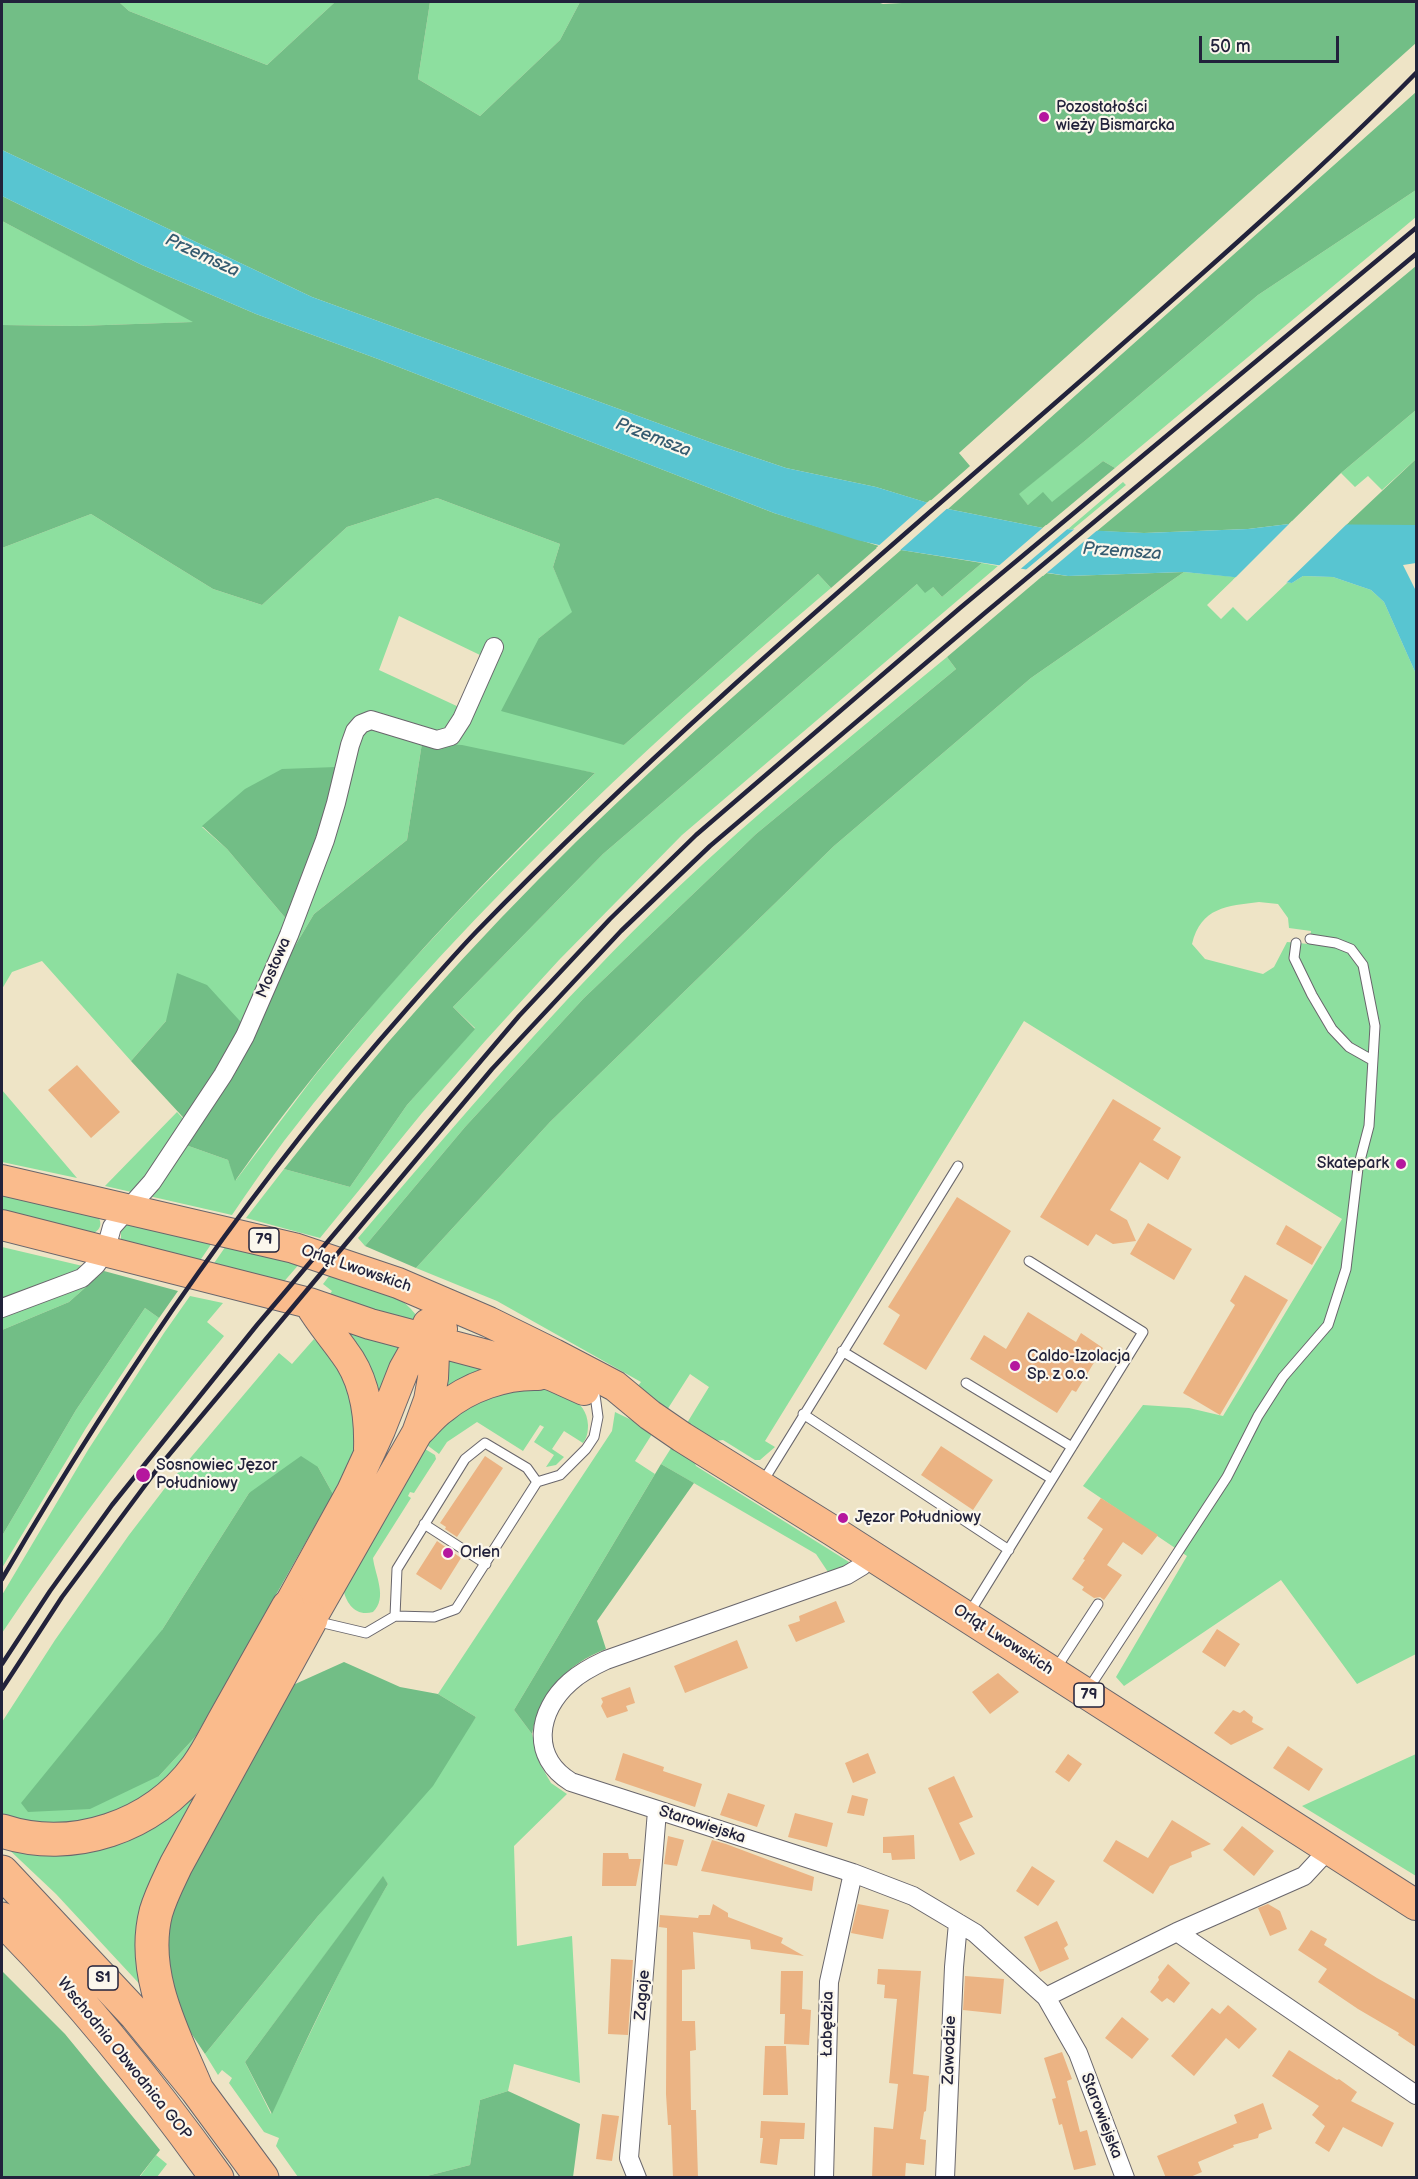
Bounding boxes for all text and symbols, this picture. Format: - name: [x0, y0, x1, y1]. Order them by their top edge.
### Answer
- scale bar: [1202, 24, 1342, 62]
- text: 50 m: [1210, 36, 1251, 57]
- place label: Pozostałości wieży Bismarcka: [1056, 98, 1175, 136]
- marker: Pozostałości wieży Bismarcka: [1037, 110, 1051, 124]
- water label: Przemsza: [162, 230, 242, 282]
- water label: Przemsza: [612, 414, 694, 462]
- water label: Przemsza: [1082, 538, 1162, 566]
- street label: Mostowa: [253, 935, 295, 1001]
- place label: Skatepark: [1317, 1154, 1389, 1174]
- marker: Skatepark: [1394, 1157, 1408, 1171]
- road number: 79: [249, 1228, 279, 1252]
- street label: Orląt Lwowskich: [298, 1241, 414, 1297]
- place label: Caldo-Izolacja Sp. z o.o.: [1027, 1347, 1130, 1385]
- marker: Caldo-Izolacja Sp. z o.o.: [1008, 1359, 1022, 1373]
- place label: Sosnowiec Jęzor Południowy: [156, 1456, 277, 1494]
- marker: Sosnowiec Jęzor Południowy: [134, 1466, 152, 1484]
- place label: Jęzor Południowy: [855, 1508, 981, 1528]
- marker: Jęzor Południowy: [836, 1511, 850, 1525]
- place label: Orlen: [460, 1543, 500, 1563]
- marker: Orlen: [441, 1546, 455, 1560]
- street label: Orląt Lwowskich: [949, 1601, 1057, 1679]
- road number: 79: [1074, 1683, 1104, 1707]
- street label: Starowiejska: [656, 1802, 748, 1848]
- road number: S1: [88, 1966, 118, 1990]
- street label: Zagaje: [631, 1969, 655, 2021]
- street label: Wschodnia Obwodnica GOP: [53, 1974, 195, 2144]
- street label: Łabędzia: [818, 1991, 838, 2057]
- street label: Zawodzie: [939, 2015, 961, 2085]
- street label: Starowiejska: [1076, 2071, 1126, 2161]

